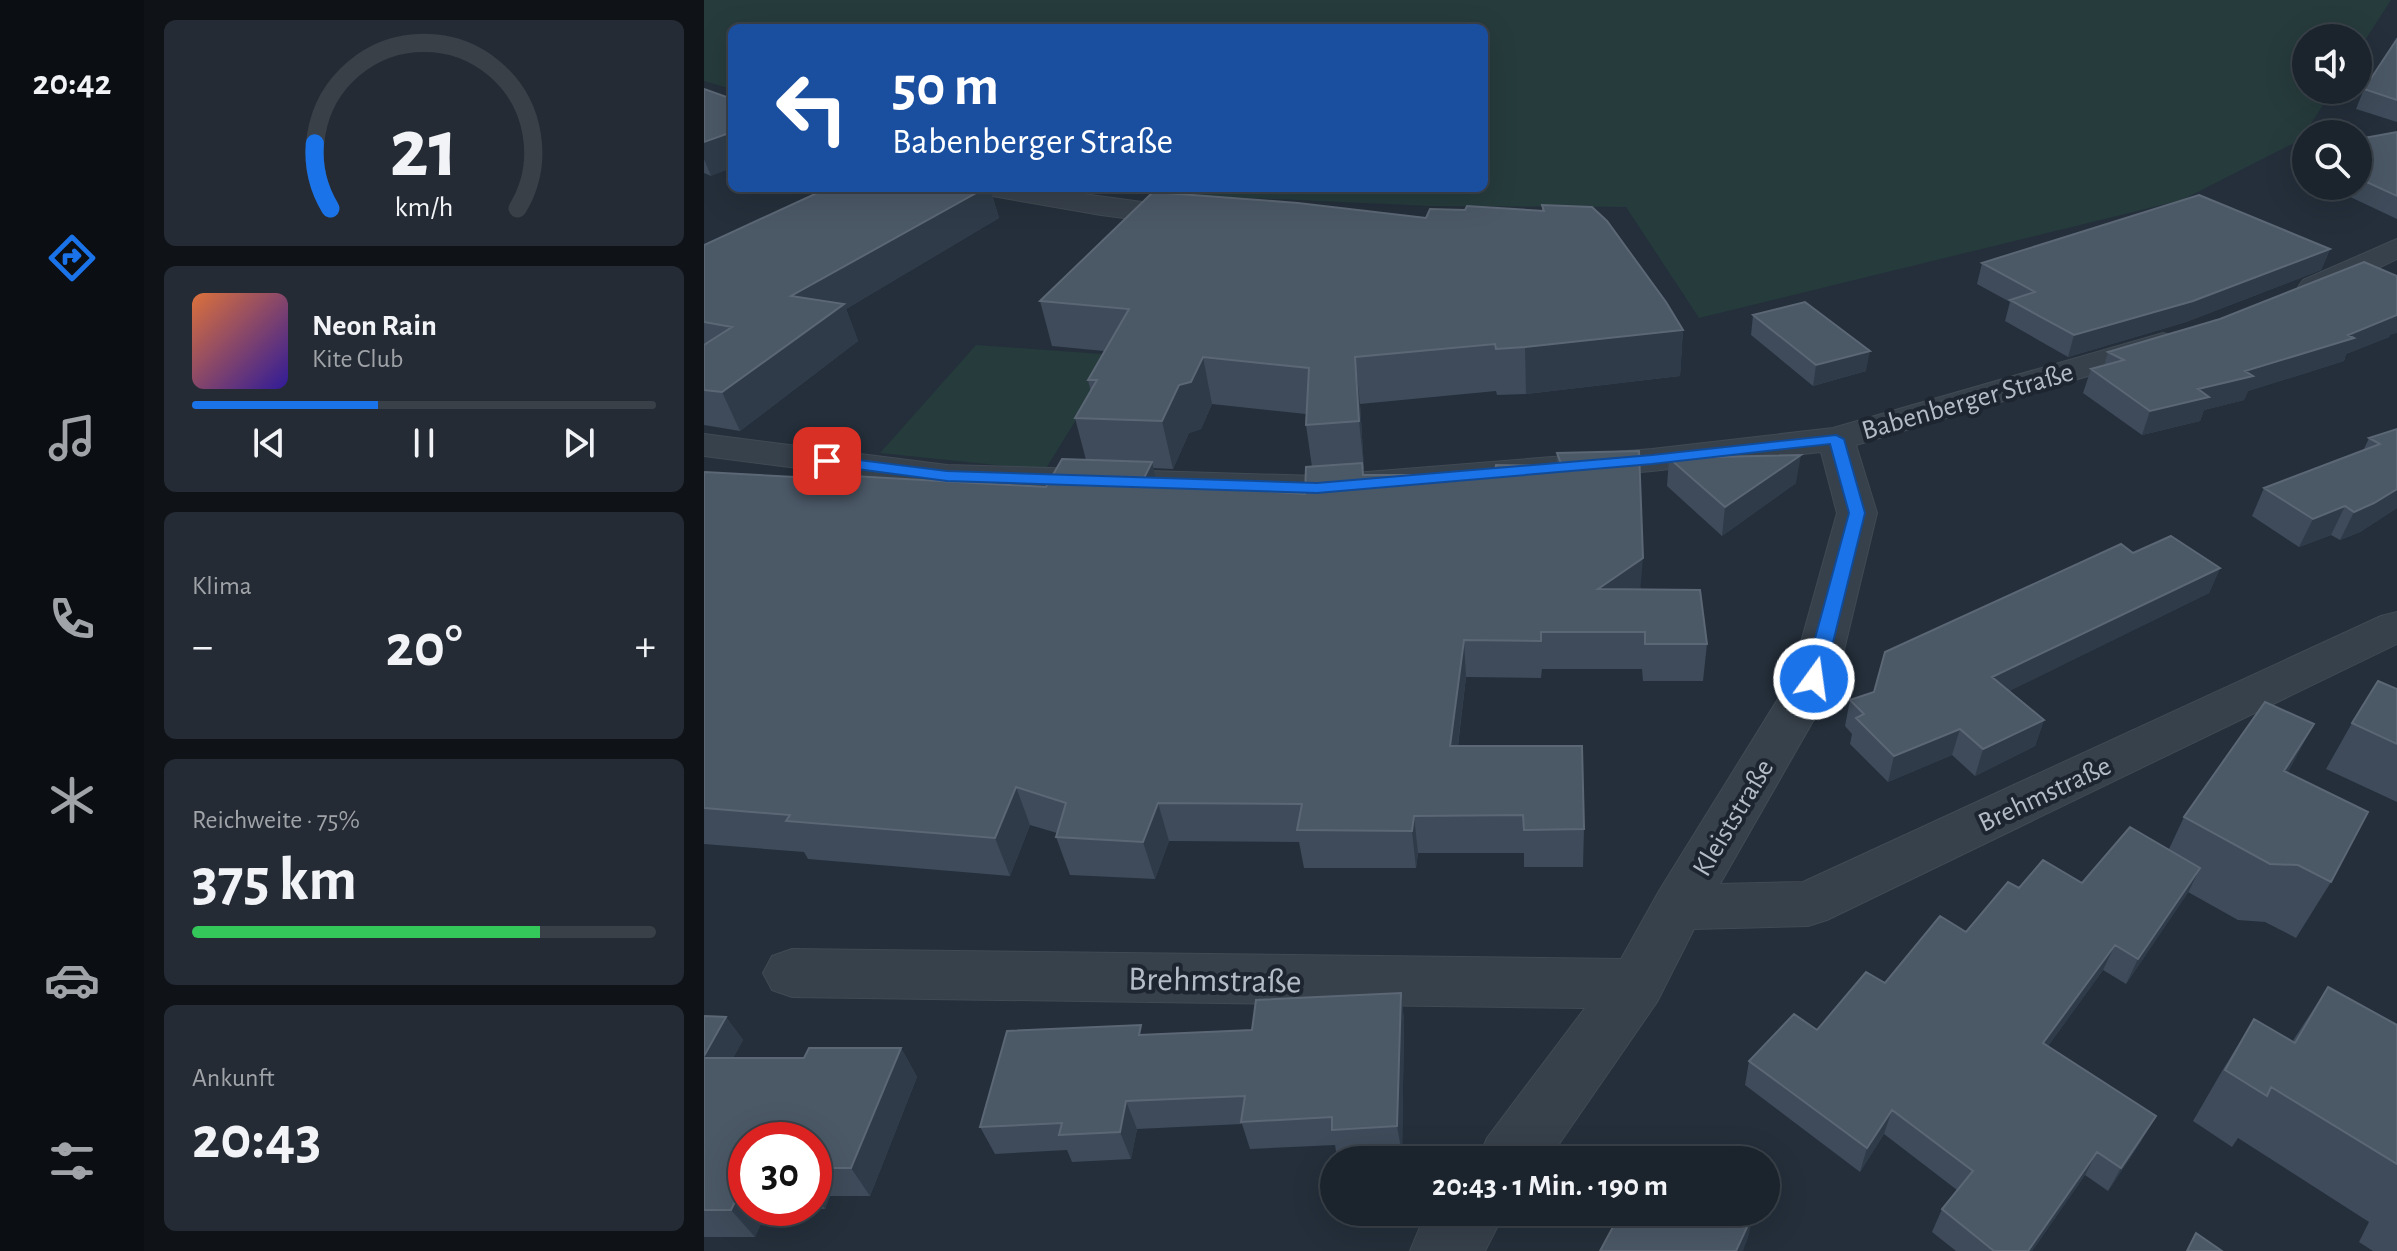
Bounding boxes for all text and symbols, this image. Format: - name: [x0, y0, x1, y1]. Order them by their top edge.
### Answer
- map controls: [2292, 24, 2372, 200]
- button: sound: [2292, 24, 2372, 104]
- icon: left: [760, 56, 864, 160]
- text: 50 m: [892, 59, 999, 115]
- text: 20:42: [32, 65, 112, 101]
- text: 21: [389, 108, 459, 192]
- button: search: [2292, 120, 2372, 200]
- text: Babenberger Straße: [892, 124, 1173, 160]
- text: km/h: [395, 193, 453, 222]
- icon: directions: [44, 230, 100, 286]
- text: Neon Rain: [312, 311, 437, 341]
- text: Kite Club: [312, 346, 403, 372]
- street label: Babenberger Straße: [1859, 358, 2076, 446]
- icon: music: [44, 410, 100, 466]
- icon: previous: [247, 421, 291, 465]
- icon: pause: [402, 421, 446, 465]
- icon: next: [557, 421, 601, 465]
- pin: [793, 427, 861, 495]
- icon: arrive: [805, 439, 849, 483]
- text: Klima: [192, 573, 252, 599]
- icon: phone: [44, 591, 100, 647]
- text: 20°: [385, 617, 463, 677]
- text: −: [192, 625, 213, 669]
- text: +: [635, 625, 656, 669]
- position arrow: [1772, 637, 1856, 721]
- street label: Brehmstraße: [1974, 752, 2115, 838]
- street label: Kleiststraße: [1688, 755, 1779, 881]
- icon: climate: [44, 772, 100, 828]
- text: Reichweite · 75%: [192, 807, 360, 833]
- text: 375 km: [192, 851, 357, 911]
- icon: car: [44, 952, 100, 1008]
- street label: Brehmstraße: [1128, 962, 1302, 1000]
- text: Ankunft: [192, 1065, 275, 1091]
- text: 20:43: [192, 1109, 321, 1169]
- speed limit sign: 30: [728, 1122, 832, 1226]
- icon: filters: [44, 1133, 100, 1189]
- text: 20:43 · 1 Min. · 190 m: [1432, 1171, 1668, 1201]

